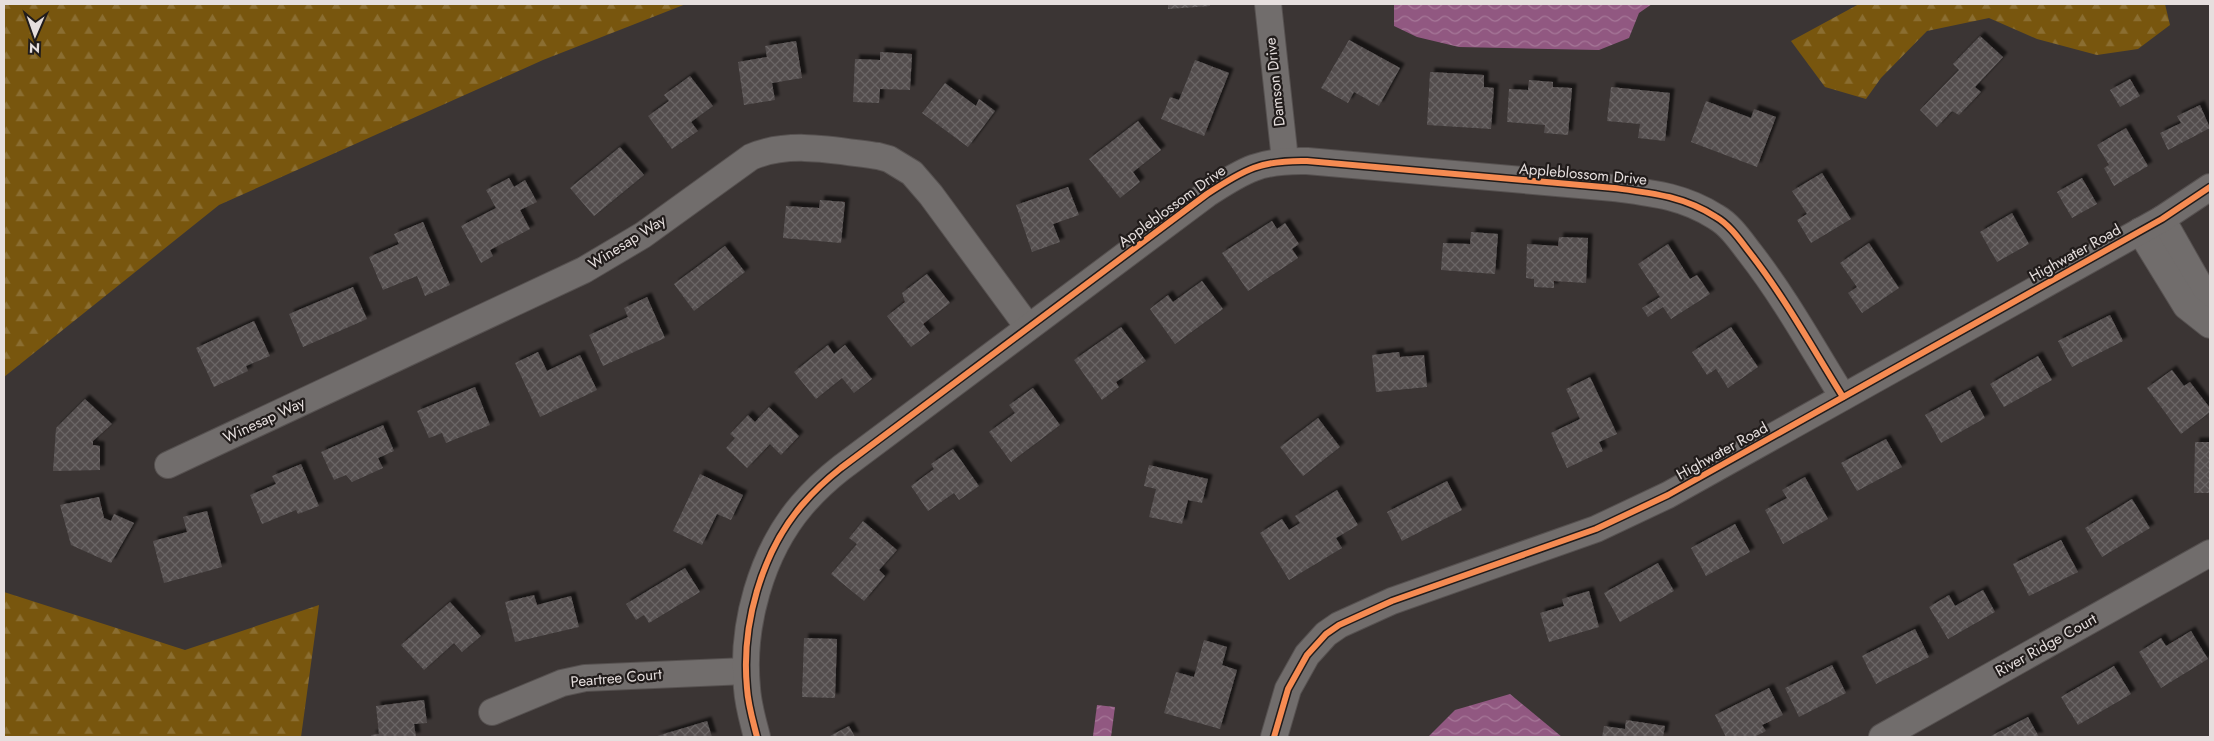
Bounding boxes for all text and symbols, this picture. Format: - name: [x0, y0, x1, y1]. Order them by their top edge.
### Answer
- north arrow: [10, 10, 60, 60]
- street label: Damson Drive: [1259, 36, 1291, 127]
- text: N: [29, 38, 40, 58]
- street label: Appleblossom Drive: [1518, 157, 1648, 191]
- street label: Appleblossom Drive: [1114, 159, 1231, 253]
- street label: Winesap Way: [584, 209, 670, 275]
- street label: Highwater Road: [2025, 219, 2125, 287]
- street label: Winesap Way: [220, 391, 309, 449]
- street label: Highwater Road: [1672, 417, 1772, 485]
- street label: River Ridge Court: [1991, 608, 2101, 682]
- street label: Peartree Court: [570, 663, 663, 693]

